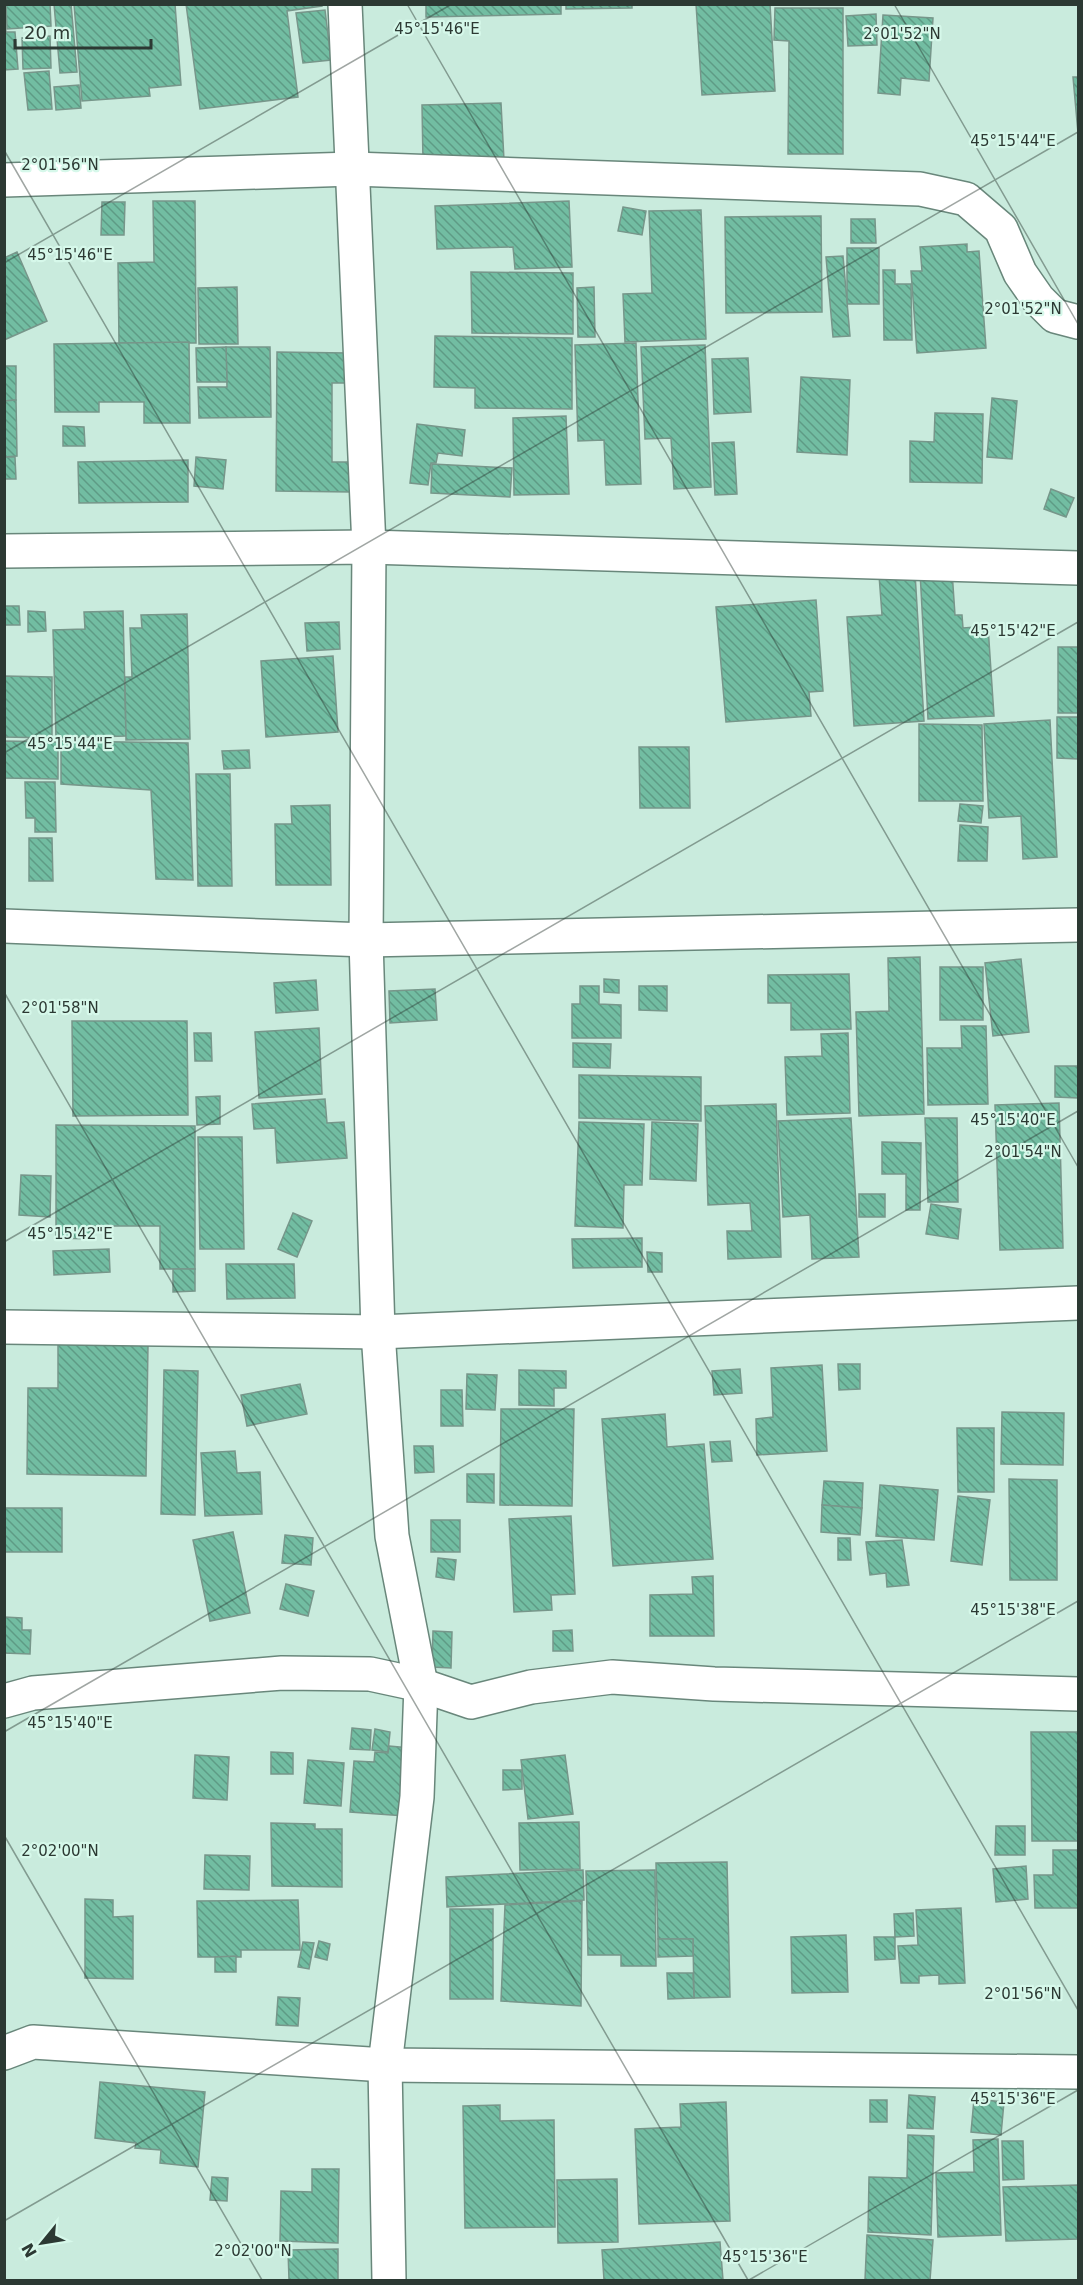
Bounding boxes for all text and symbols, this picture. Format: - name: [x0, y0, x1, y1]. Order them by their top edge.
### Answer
- scale bar: [15, 12, 152, 50]
- text: 45°15'46"E: [394, 20, 480, 38]
- text: 20 m: [24, 22, 70, 43]
- text: 2°01'52"N: [863, 25, 941, 43]
- text: 45°15'44"E: [970, 132, 1056, 150]
- text: 2°01'56"N: [21, 156, 99, 174]
- text: 45°15'46"E: [27, 246, 113, 264]
- text: 2°01'52"N: [984, 300, 1062, 318]
- text: 45°15'42"E: [970, 622, 1056, 640]
- text: 45°15'44"E: [27, 735, 113, 753]
- text: 2°01'58"N: [21, 999, 99, 1017]
- text: 45°15'40"E: [970, 1111, 1056, 1129]
- text: 2°01'54"N: [984, 1143, 1062, 1161]
- text: 45°15'42"E: [27, 1225, 113, 1243]
- text: 45°15'38"E: [970, 1601, 1056, 1619]
- text: 45°15'40"E: [27, 1714, 113, 1732]
- text: 2°02'00"N: [21, 1842, 99, 1860]
- text: 2°01'56"N: [984, 1985, 1062, 2003]
- text: 45°15'36"E: [970, 2090, 1056, 2108]
- north arrow: [12, 2213, 72, 2273]
- text: N: [18, 2240, 41, 2261]
- text: 2°02'00"N: [214, 2242, 292, 2260]
- text: 45°15'36"E: [722, 2248, 808, 2266]

